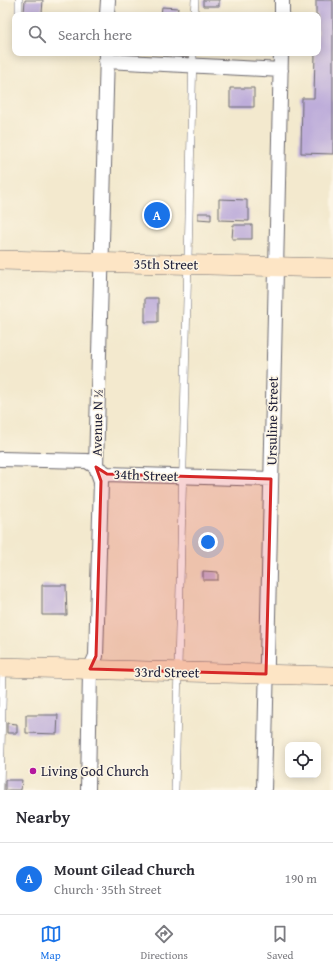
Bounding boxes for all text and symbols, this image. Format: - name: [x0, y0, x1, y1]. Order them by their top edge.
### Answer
- search box: [12, 12, 321, 56]
- icon: search: [26, 23, 48, 45]
- text: Search here: [58, 24, 132, 45]
- pin: A: [144, 200, 170, 230]
- street label: 35th Street: [133, 253, 199, 275]
- street label: Ursuline Street: [261, 376, 283, 466]
- street label: Avenue N ½: [86, 389, 108, 457]
- street label: 34th Street: [113, 464, 179, 486]
- your location: [198, 532, 218, 552]
- street label: 33rd Street: [134, 661, 200, 683]
- map controls: [285, 742, 321, 778]
- button: locate: [285, 742, 321, 778]
- place label: Living God Church: [41, 761, 149, 781]
- marker: Living God Church: [28, 766, 38, 776]
- text: Nearby: [16, 804, 70, 829]
- text: Mount Gilead Church: [54, 859, 195, 880]
- text: A: [25, 869, 33, 888]
- text: 190 m: [285, 869, 317, 888]
- text: Church · 35th Street: [54, 880, 161, 899]
- tab: Map: [40, 923, 62, 963]
- tab: Directions: [141, 923, 188, 963]
- tab: Saved: [267, 923, 293, 963]

